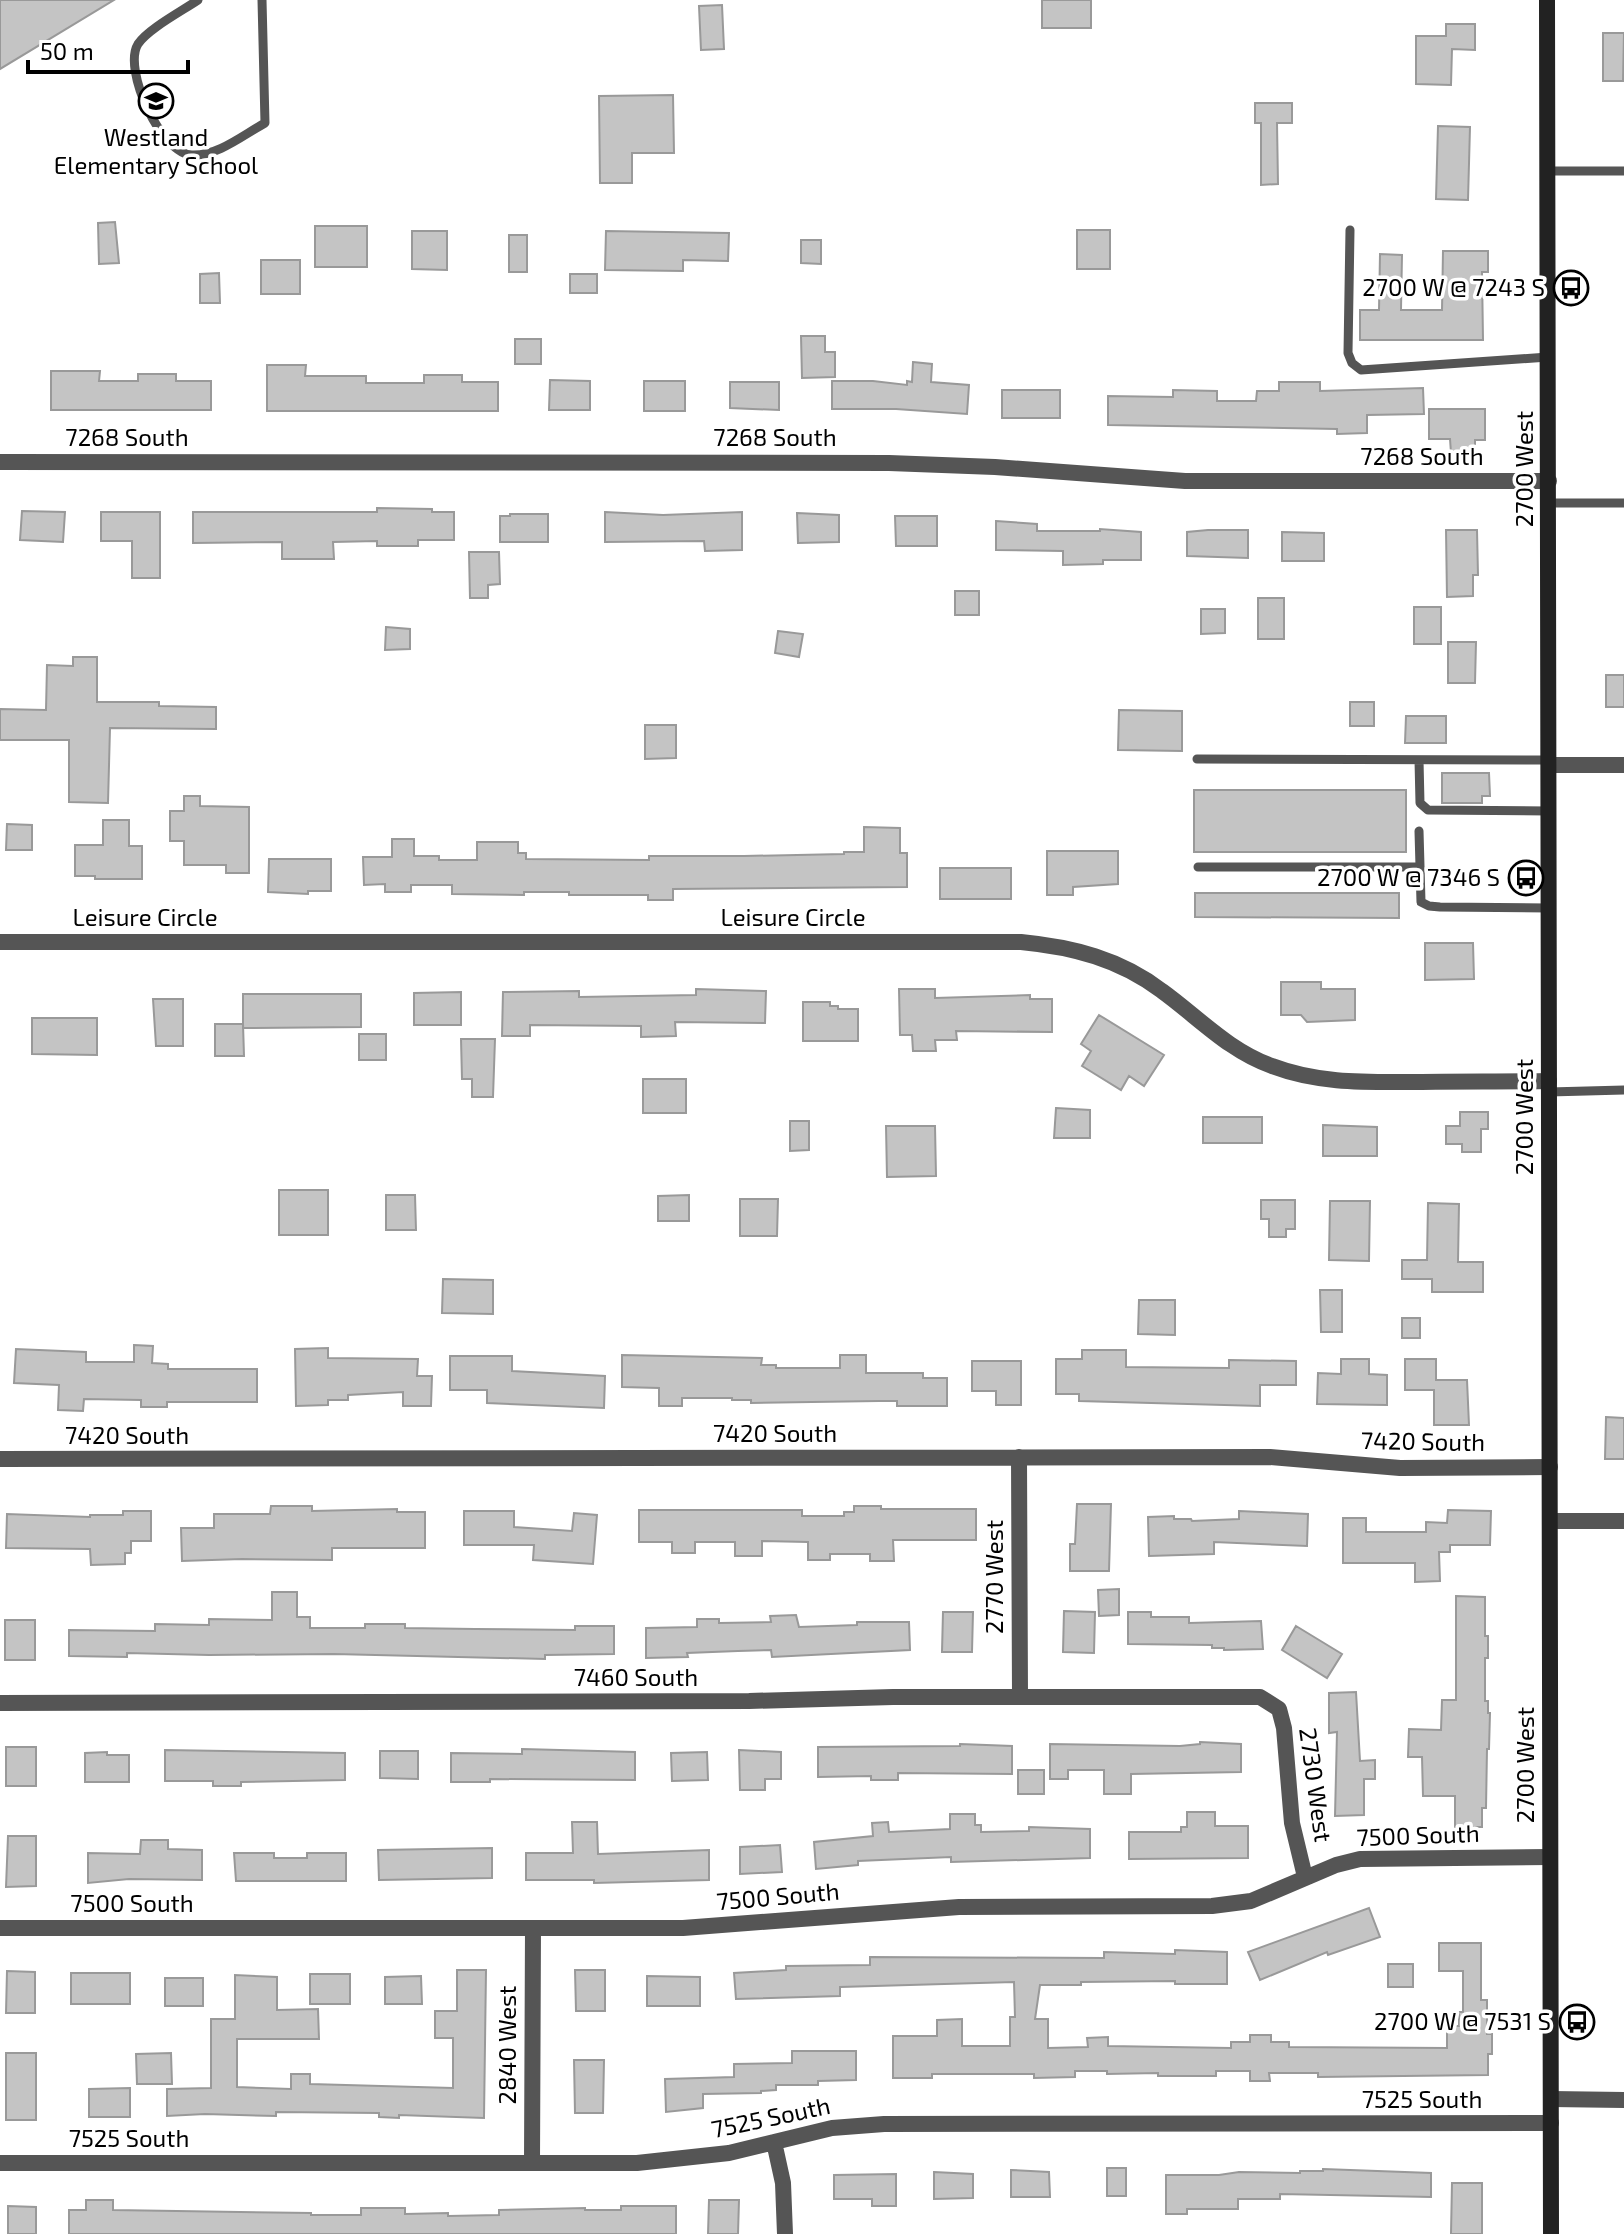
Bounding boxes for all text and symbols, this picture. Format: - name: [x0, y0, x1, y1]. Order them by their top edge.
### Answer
- scale bar: [28, 24, 188, 74]
- text: 50 m: [40, 36, 94, 65]
- school or university icon: Westland Elementary School: [137, 82, 175, 120]
- place label: Westland Elementary School: [54, 122, 258, 179]
- bus stop icon: 2700 W @ 7243 S: [1552, 269, 1590, 307]
- place label: 2700 W @ 7243 S: [1362, 272, 1545, 301]
- street label: 2700 West: [1509, 411, 1538, 527]
- street label: 7268 South: [65, 422, 189, 451]
- street label: 7268 South: [713, 422, 837, 451]
- street label: 7268 South: [1360, 441, 1484, 470]
- bus stop icon: 2700 W @ 7346 S: [1507, 859, 1545, 897]
- place label: 2700 W @ 7346 S: [1317, 862, 1500, 891]
- street label: Leisure Circle: [72, 902, 218, 931]
- street label: Leisure Circle: [720, 902, 866, 931]
- street label: 2700 West: [1509, 1059, 1538, 1175]
- street label: 7420 South: [713, 1418, 837, 1447]
- street label: 7420 South: [65, 1420, 189, 1449]
- street label: 7420 South: [1361, 1425, 1485, 1456]
- street label: 2770 West: [979, 1520, 1008, 1634]
- street label: 7460 South: [574, 1662, 698, 1691]
- street label: 2700 West: [1510, 1707, 1539, 1823]
- street label: 2730 West: [1294, 1726, 1339, 1844]
- street label: 7500 South: [1356, 1818, 1480, 1851]
- street label: 7500 South: [715, 1876, 841, 1915]
- street label: 7500 South: [70, 1888, 194, 1917]
- street label: 2840 West: [492, 1986, 521, 2104]
- bus stop icon: 2700 W @ 7531 S: [1558, 2003, 1596, 2041]
- place label: 2700 W @ 7531 S: [1374, 2006, 1551, 2035]
- street label: 7525 South: [1362, 2084, 1482, 2113]
- street label: 7525 South: [709, 2090, 833, 2143]
- street label: 7525 South: [69, 2123, 189, 2152]

